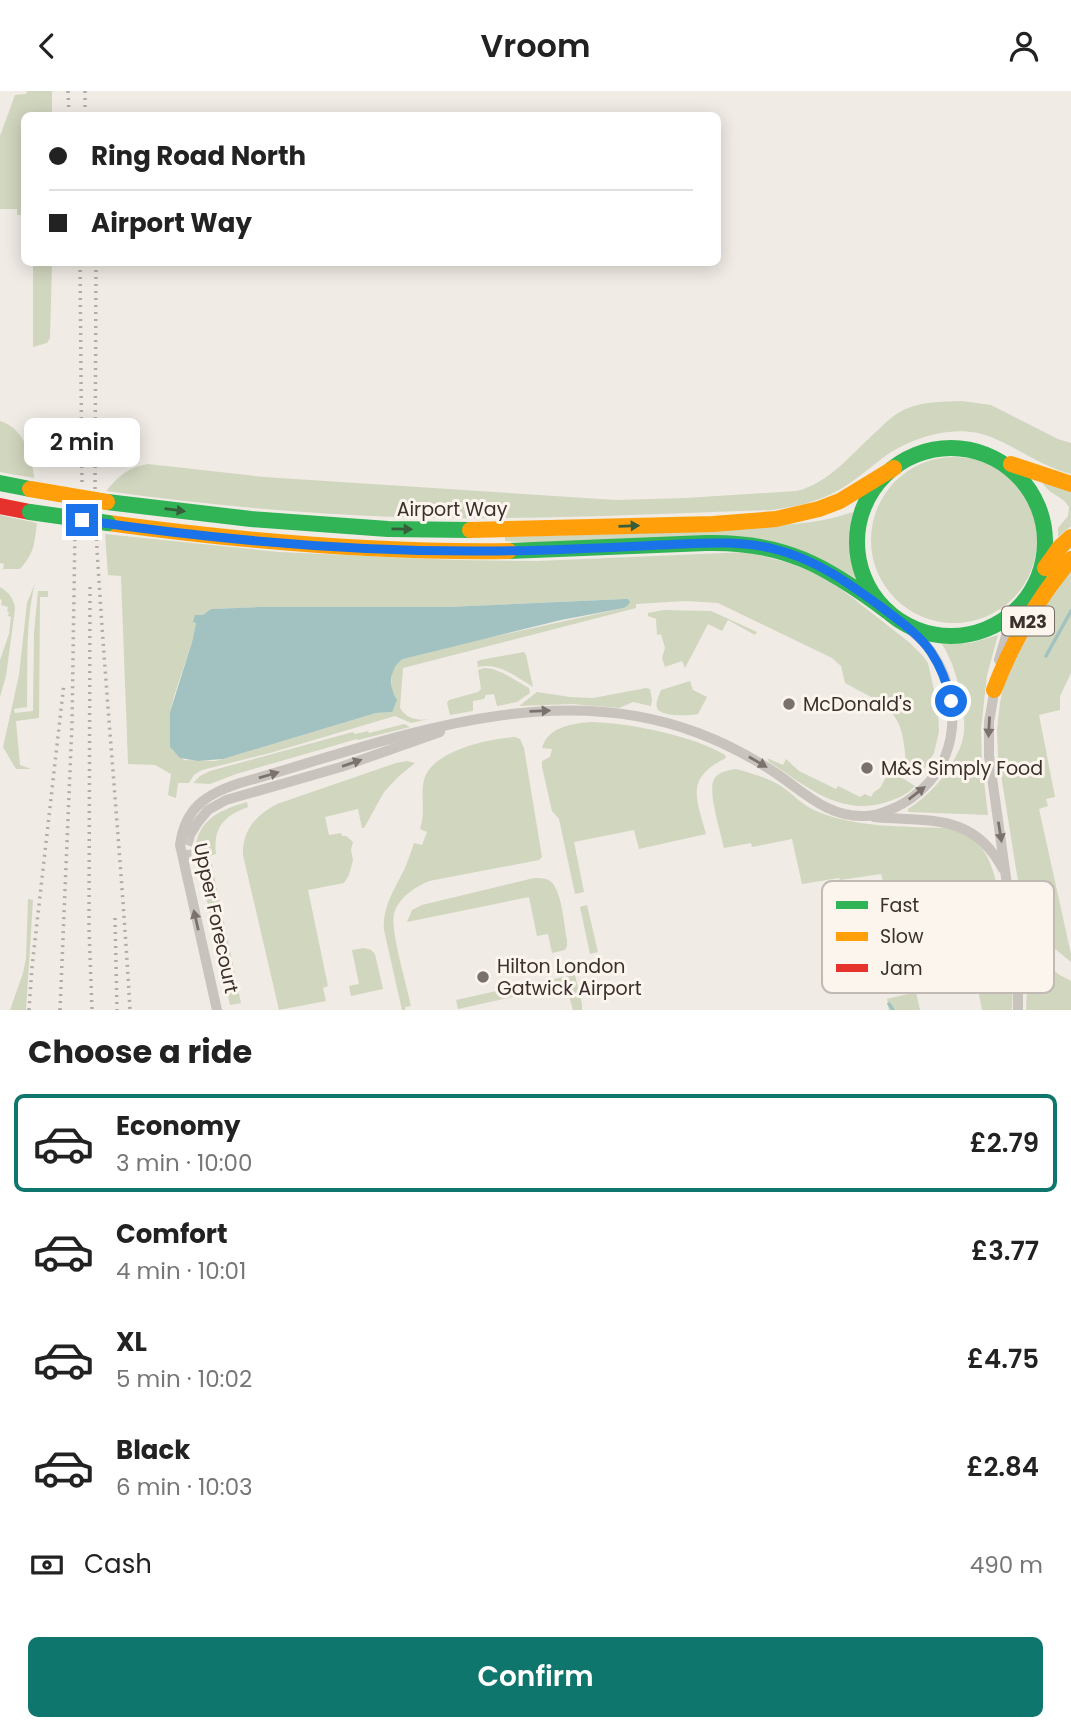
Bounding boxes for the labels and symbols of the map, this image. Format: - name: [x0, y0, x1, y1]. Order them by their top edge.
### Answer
- callout: 2 min: [24, 419, 140, 467]
- street label: Airport Way: [397, 496, 508, 523]
- route end: [66, 504, 98, 536]
- one-way arrow: [164, 505, 186, 516]
- one-way arrow: [618, 521, 640, 532]
- one-way arrow: [391, 523, 413, 535]
- road number: M23: [1002, 607, 1054, 635]
- route start: [935, 685, 967, 717]
- place label: McDonald's: [803, 691, 912, 718]
- marker: McDonald's: [781, 696, 797, 712]
- one-way arrow: [529, 705, 551, 716]
- one-way arrow: [983, 717, 994, 739]
- place label: M&S Simply Food: [881, 755, 1043, 782]
- one-way arrow: [748, 756, 767, 769]
- one-way arrow: [341, 757, 362, 768]
- marker: M&S Simply Food: [859, 760, 875, 776]
- one-way arrow: [259, 769, 280, 779]
- one-way arrow: [908, 786, 926, 801]
- one-way arrow: [994, 821, 1005, 843]
- street label: Upper Forecourt: [187, 840, 245, 996]
- legend: [822, 881, 1054, 993]
- text: Fast: [880, 892, 919, 919]
- one-way arrow: [191, 909, 202, 931]
- text: Slow: [880, 923, 924, 950]
- place label: Hilton London Gatwick Airport: [497, 953, 642, 1002]
- text: Jam: [880, 955, 922, 982]
- marker: Hilton London Gatwick Airport: [475, 969, 491, 985]

